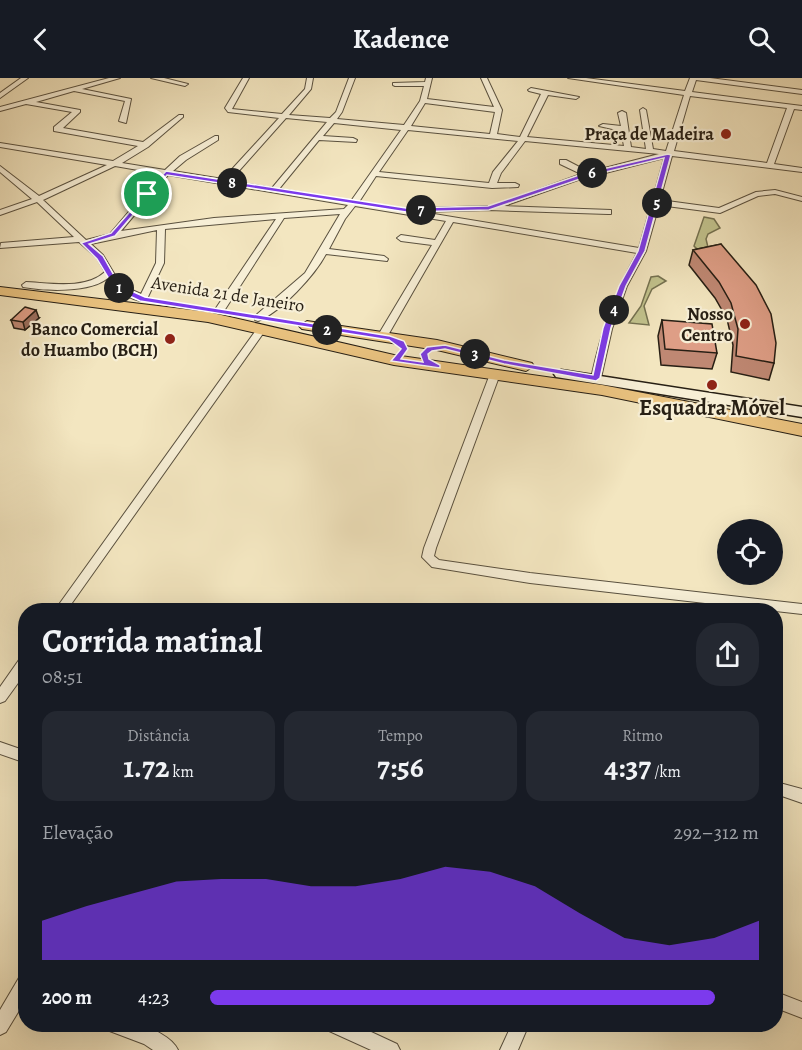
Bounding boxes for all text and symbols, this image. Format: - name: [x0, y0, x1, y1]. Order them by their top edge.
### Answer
- text: Kadence: [353, 21, 449, 57]
- icon: back: [24, 23, 57, 56]
- icon: search: [745, 23, 778, 56]
- place label: Praça de Madeira: [584, 122, 714, 146]
- marker: Praça de Madeira: [719, 127, 733, 141]
- pin: 6: [577, 158, 607, 188]
- text: 6: [588, 162, 596, 184]
- pin: [121, 168, 172, 219]
- pin: 8: [217, 168, 247, 198]
- text: 8: [228, 172, 236, 194]
- icon: arrive: [130, 177, 163, 210]
- pin: 5: [642, 188, 672, 218]
- text: 5: [654, 192, 660, 214]
- pin: 7: [406, 195, 436, 225]
- text: 7: [418, 199, 424, 221]
- street label: Avenida 21 de Janeiro: [149, 270, 306, 318]
- pin: 1: [104, 273, 134, 303]
- text: 1: [116, 277, 122, 299]
- pin: 4: [599, 295, 629, 325]
- text: 4: [610, 299, 618, 321]
- place label: Nosso Centro: [681, 302, 733, 347]
- pin: 2: [312, 315, 342, 345]
- place label: Banco Comercial do Huambo (BCH): [21, 317, 158, 362]
- marker: Nosso Centro: [738, 317, 752, 331]
- text: 2: [323, 319, 331, 341]
- marker: Banco Comercial do Huambo (BCH): [163, 332, 177, 346]
- pin: 3: [460, 339, 490, 369]
- text: 3: [472, 343, 478, 365]
- marker: Esquadra Móvel: [705, 378, 719, 392]
- place label: Esquadra Móvel: [639, 393, 785, 423]
- map controls: [717, 519, 783, 585]
- button: locate: [717, 519, 783, 585]
- text: Corrida matinal: [42, 618, 262, 663]
- button: share: [696, 623, 759, 686]
- text: 08:51: [42, 663, 83, 690]
- text: Distância: [127, 725, 190, 747]
- text: Tempo: [378, 725, 423, 747]
- text: Ritmo: [622, 725, 663, 747]
- text: 1.72: [123, 747, 169, 787]
- text: 7:56: [377, 747, 424, 787]
- text: 4:37: [604, 747, 651, 787]
- text: km: [169, 761, 194, 783]
- text: /km: [651, 761, 681, 783]
- text: Elevação: [42, 819, 113, 846]
- text: 292–312 m: [673, 819, 759, 846]
- text: 200 m: [42, 984, 92, 1011]
- text: 4:23: [138, 984, 170, 1011]

